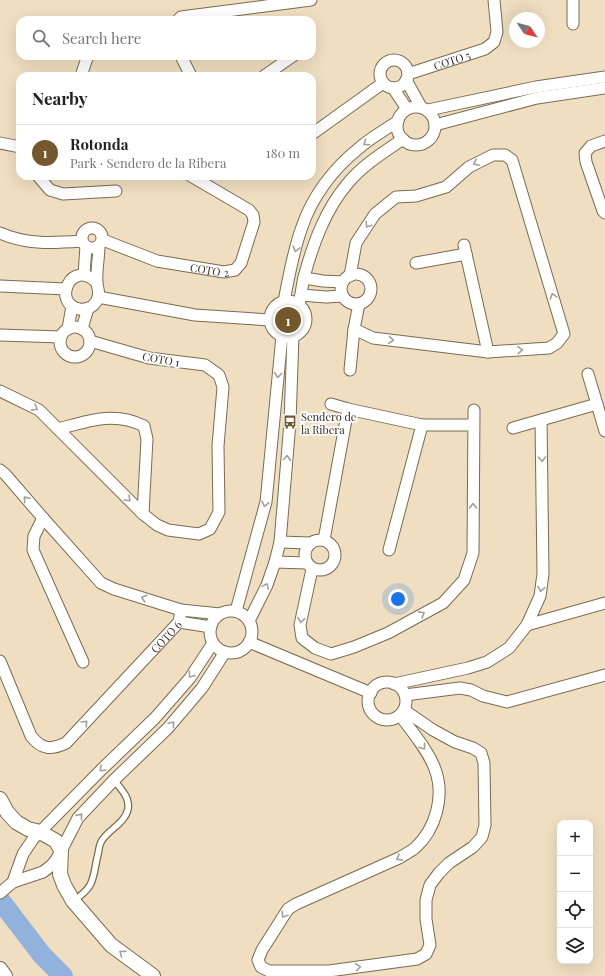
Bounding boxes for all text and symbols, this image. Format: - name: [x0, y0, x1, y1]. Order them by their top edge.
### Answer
- north arrow: [509, 12, 545, 48]
- search box: [16, 16, 316, 60]
- icon: search: [30, 27, 52, 49]
- text: Search here: [62, 28, 141, 48]
- street label: COTO 5: [431, 47, 473, 73]
- text: Nearby: [32, 87, 87, 109]
- text: Rotonda: [70, 134, 129, 154]
- one-way arrow: [363, 138, 370, 145]
- text: 1: [43, 144, 47, 161]
- text: 180 m: [266, 144, 300, 161]
- text: Park · Sendero de la Ribera: [70, 154, 226, 171]
- one-way arrow: [473, 158, 481, 166]
- one-way arrow: [365, 221, 373, 228]
- one-way arrow: [292, 245, 301, 252]
- street label: COTO 2: [189, 259, 230, 280]
- one-way arrow: [549, 293, 558, 300]
- pin: 1: [275, 305, 301, 335]
- one-way arrow: [388, 335, 394, 344]
- one-way arrow: [517, 346, 523, 354]
- street label: COTO 1: [141, 348, 181, 370]
- one-way arrow: [274, 372, 283, 378]
- one-way arrow: [31, 403, 38, 411]
- place label: Sendero de la Ribera: [301, 409, 357, 437]
- bus stop icon: Sendero de la Ribera: [282, 414, 298, 430]
- one-way arrow: [282, 455, 291, 461]
- one-way arrow: [538, 456, 546, 462]
- one-way arrow: [123, 494, 131, 502]
- one-way arrow: [24, 496, 31, 503]
- one-way arrow: [262, 501, 270, 507]
- one-way arrow: [469, 503, 477, 509]
- one-way arrow: [261, 582, 269, 590]
- one-way arrow: [537, 586, 545, 592]
- your location: [388, 589, 408, 609]
- one-way arrow: [140, 594, 147, 603]
- one-way arrow: [418, 612, 425, 619]
- street label: COTO 6: [147, 617, 185, 656]
- one-way arrow: [297, 617, 306, 623]
- one-way arrow: [189, 671, 196, 678]
- one-way arrow: [80, 720, 87, 728]
- one-way arrow: [167, 721, 174, 729]
- one-way arrow: [418, 743, 425, 750]
- one-way arrow: [99, 764, 107, 772]
- one-way arrow: [75, 814, 82, 821]
- map controls: [557, 820, 593, 964]
- button: +: [557, 820, 593, 856]
- one-way arrow: [396, 853, 403, 860]
- button: −: [557, 856, 593, 892]
- button: locate: [557, 892, 593, 928]
- one-way arrow: [281, 911, 289, 918]
- button: layers: [557, 928, 593, 964]
- one-way arrow: [119, 950, 126, 957]
- one-way arrow: [355, 963, 361, 972]

